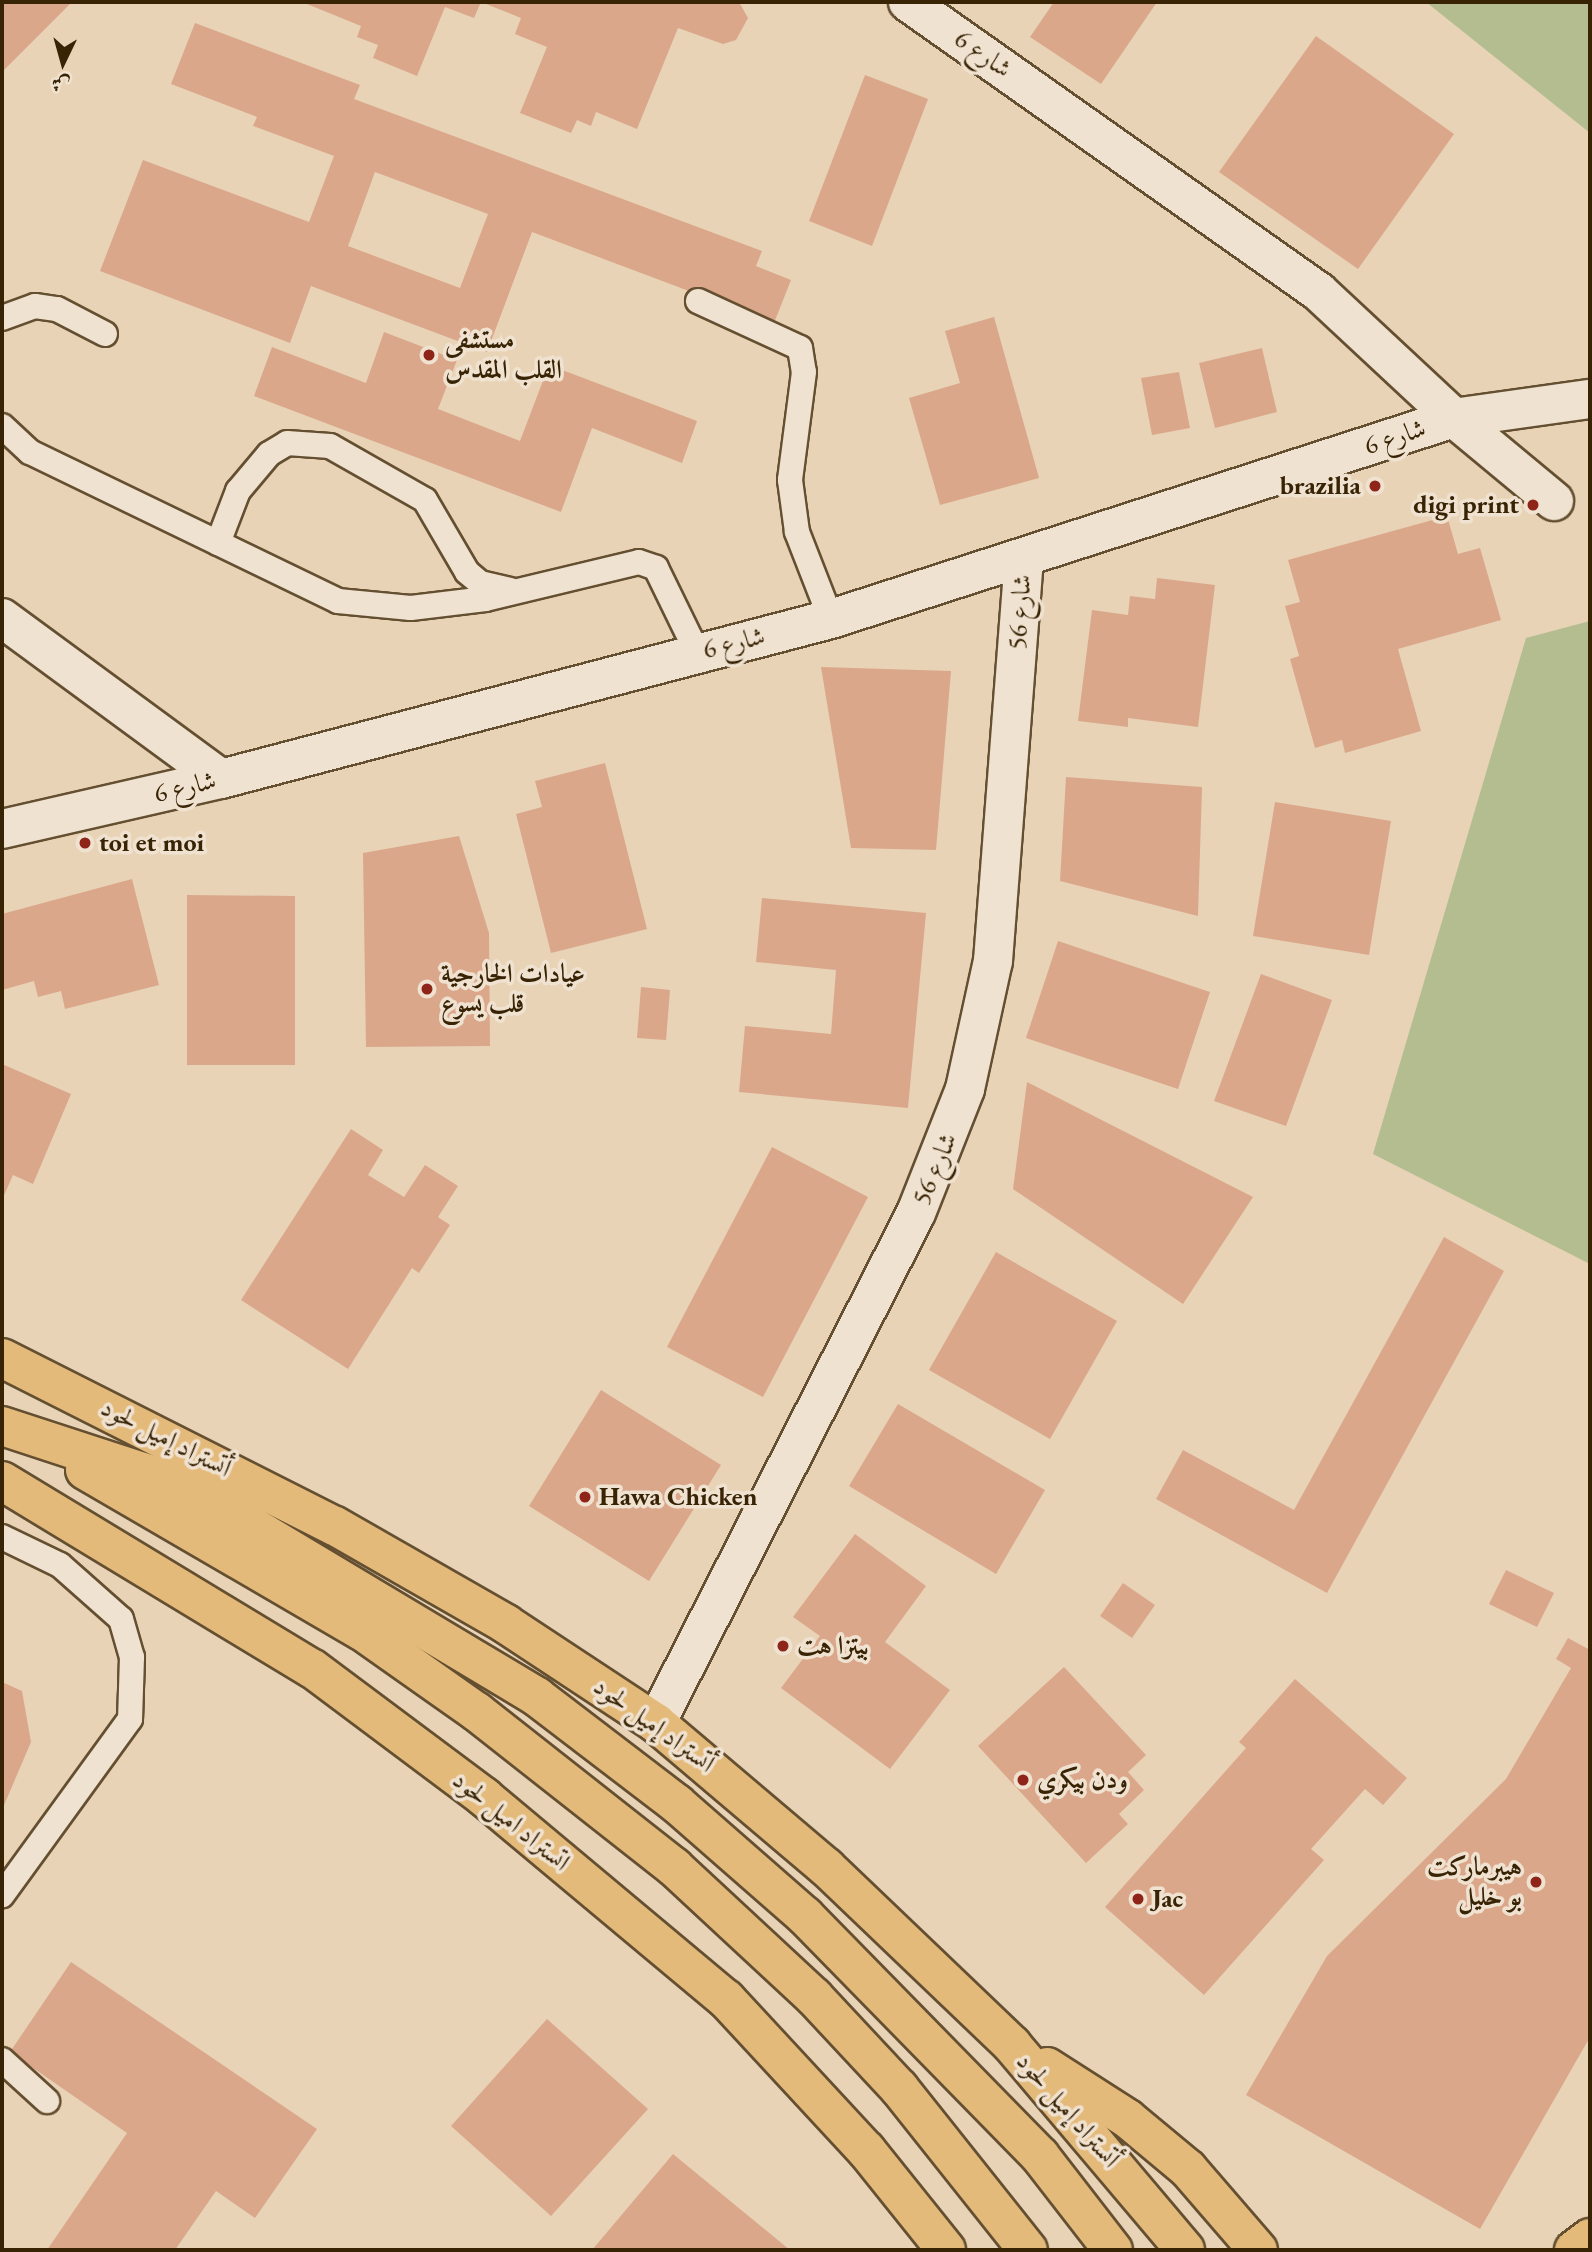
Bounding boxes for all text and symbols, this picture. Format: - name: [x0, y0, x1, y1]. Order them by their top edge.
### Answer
- street label: شارع 6: [948, 23, 1018, 85]
- north arrow: [28, 28, 98, 98]
- text: ش: [51, 71, 72, 98]
- place label: مستشفى القلب المقدس: [445, 324, 562, 386]
- marker: مستشفى القلب المقدس: [419, 345, 439, 365]
- street label: شارع 6: [1360, 412, 1430, 462]
- place label: brazilia: [1280, 470, 1361, 502]
- marker: brazilia: [1367, 478, 1383, 494]
- place label: digi print: [1413, 489, 1519, 521]
- marker: digi print: [1525, 497, 1541, 513]
- street label: شارع 56: [1002, 573, 1038, 651]
- street label: شارع 6: [700, 620, 768, 666]
- street label: شارع 6: [151, 765, 219, 809]
- place label: toi et moi: [99, 827, 204, 859]
- marker: toi et moi: [77, 835, 93, 851]
- place label: عيادات الخارجية قلب يسوع: [441, 958, 585, 1020]
- marker: عيادات الخارجية قلب يسوع: [419, 981, 435, 997]
- street label: شارع 56: [906, 1128, 964, 1210]
- street label: أتستراد إميل لحود: [95, 1392, 237, 1484]
- place label: Hawa Chicken: [599, 1481, 757, 1513]
- marker: Hawa Chicken: [577, 1489, 593, 1505]
- place label: بيتزا هت: [797, 1630, 869, 1662]
- marker: بيتزا هت: [775, 1638, 791, 1654]
- street label: أتستراد إميل لحود: [587, 1670, 721, 1780]
- street label: اتستراد اميل لحود: [446, 1764, 576, 1878]
- place label: ودن بيكري: [1037, 1764, 1128, 1796]
- marker: ودن بيكري: [1015, 1772, 1031, 1788]
- place label: هيبرماركت بو خليل: [1427, 1851, 1522, 1912]
- marker: هيبرماركت بو خليل: [1528, 1874, 1544, 1890]
- place label: Jac: [1152, 1883, 1183, 1915]
- marker: Jac: [1130, 1891, 1146, 1907]
- street label: أتستراد إميل لحود: [1009, 2046, 1127, 2174]

